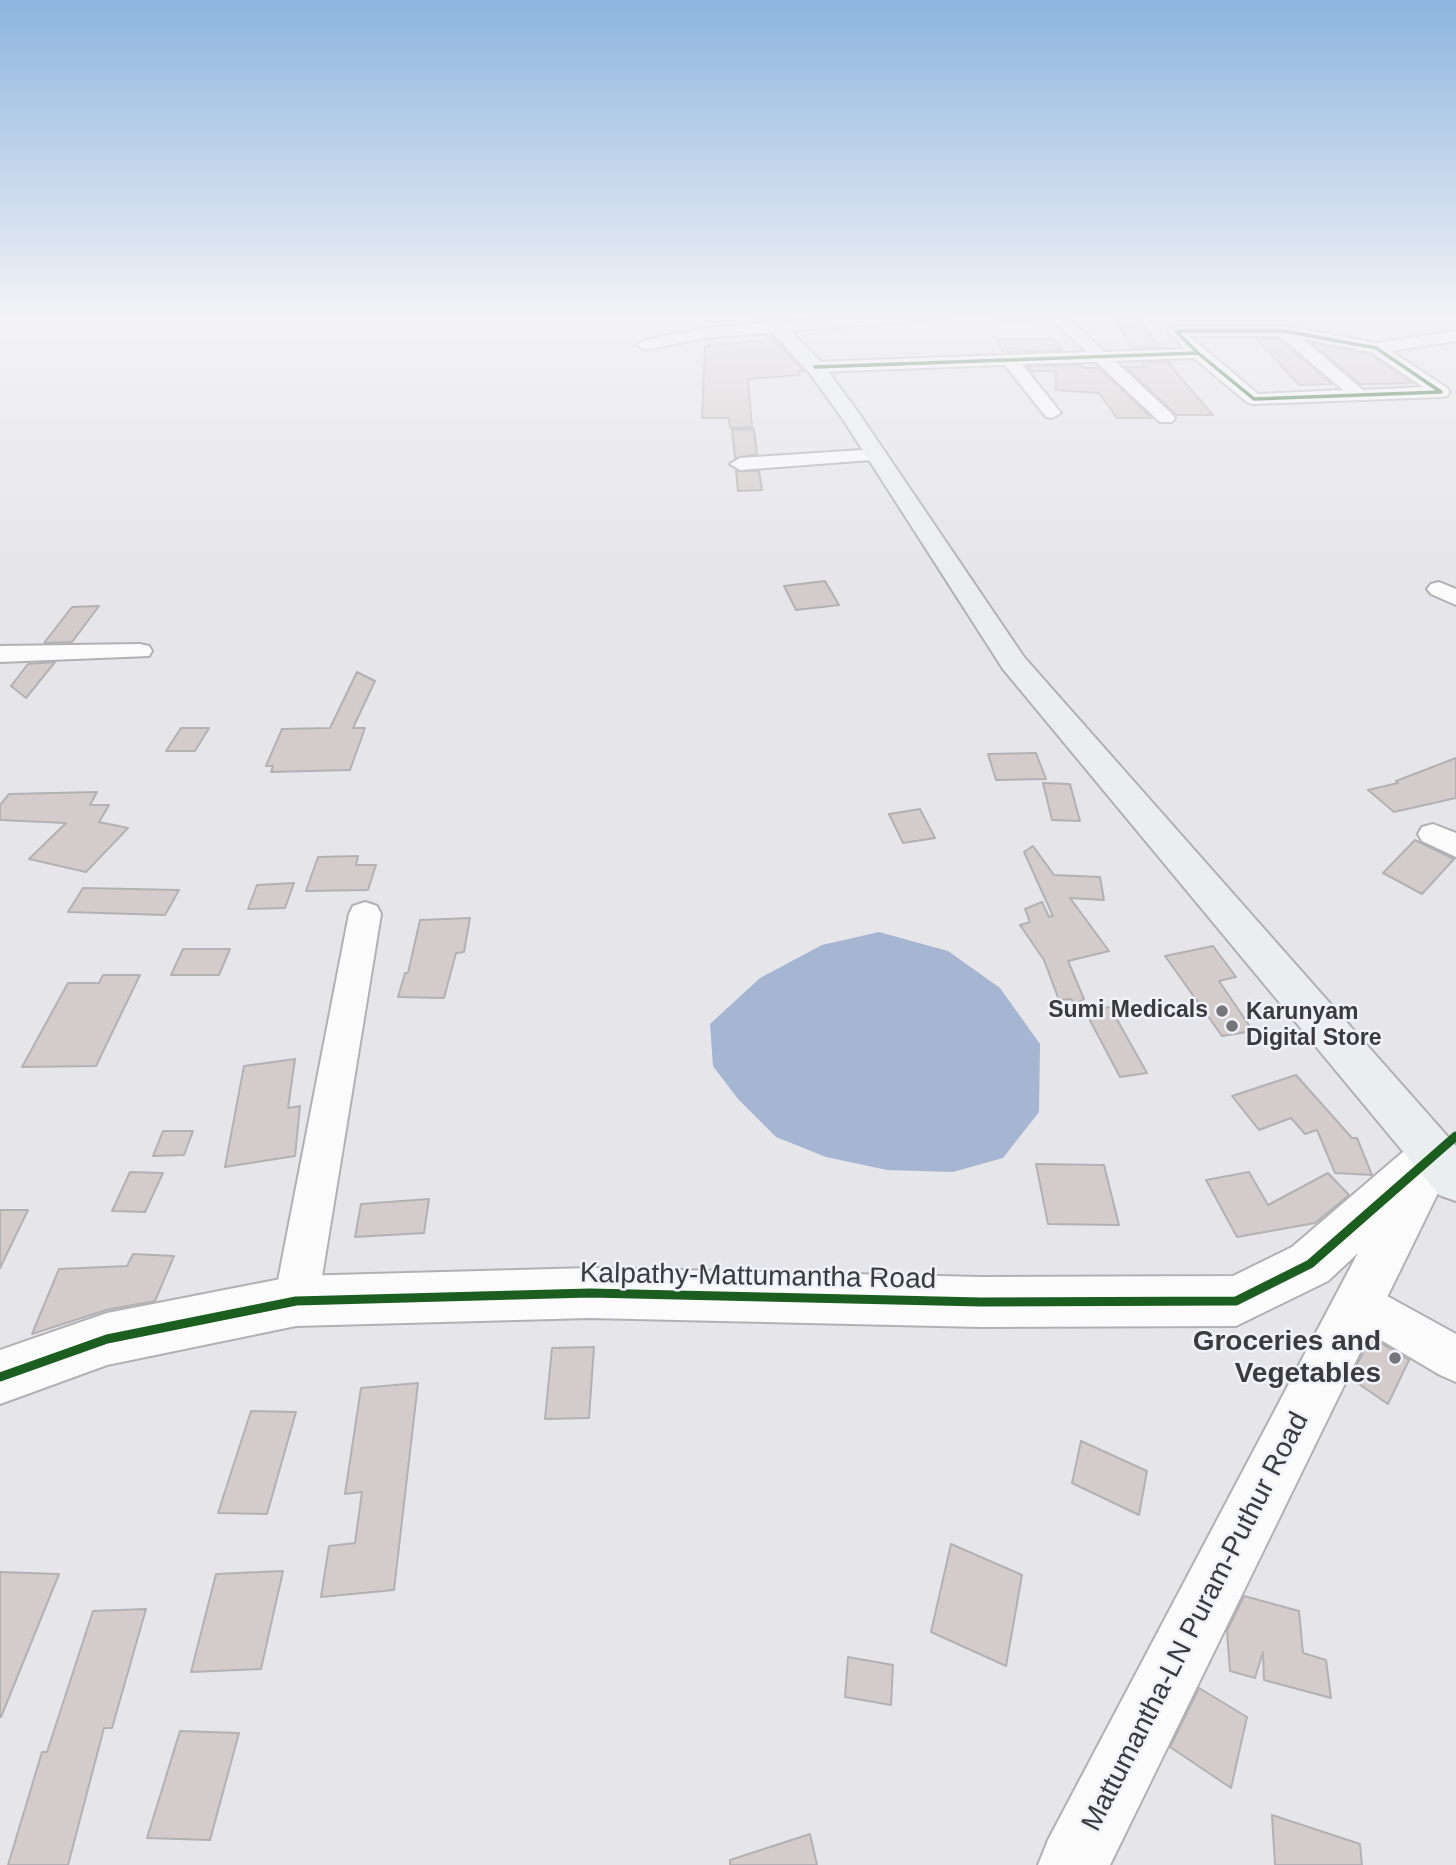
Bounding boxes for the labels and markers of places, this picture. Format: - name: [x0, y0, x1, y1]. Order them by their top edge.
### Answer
- place label: Sumi Medicals: [1048, 997, 1208, 1025]
- place label: Karunyam Digital Store: [1246, 999, 1381, 1053]
- marker: Sumi Medicals: [1214, 1003, 1230, 1019]
- marker: Karunyam Digital Store: [1224, 1018, 1240, 1034]
- place label: Groceries and Vegetables: [1193, 1325, 1381, 1391]
- marker: Groceries and Vegetables: [1387, 1350, 1403, 1366]

